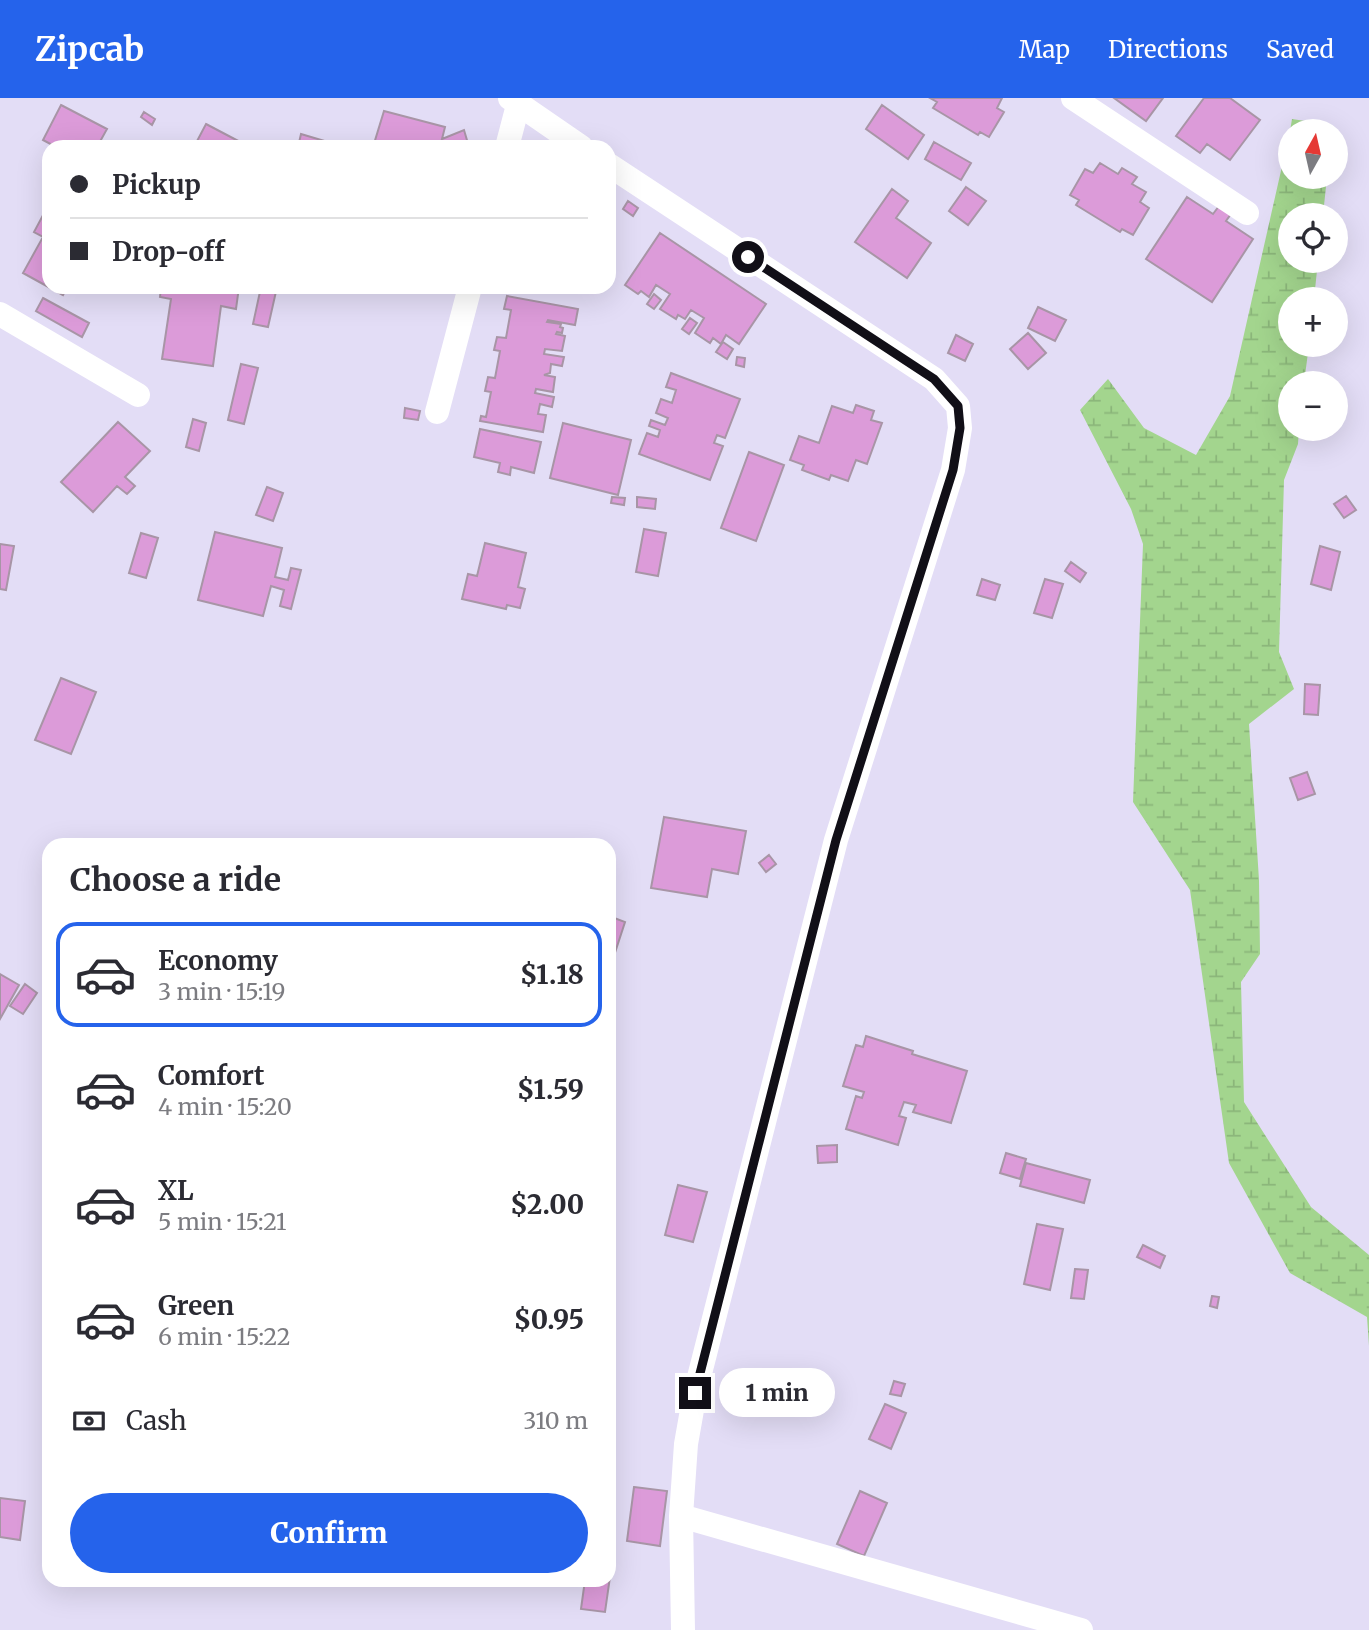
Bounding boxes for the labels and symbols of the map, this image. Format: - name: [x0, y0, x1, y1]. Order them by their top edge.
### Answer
- north arrow: [1278, 119, 1348, 189]
- route start: [732, 241, 764, 273]
- callout: 1 min: [720, 1368, 835, 1418]
- route end: [679, 1377, 711, 1409]

